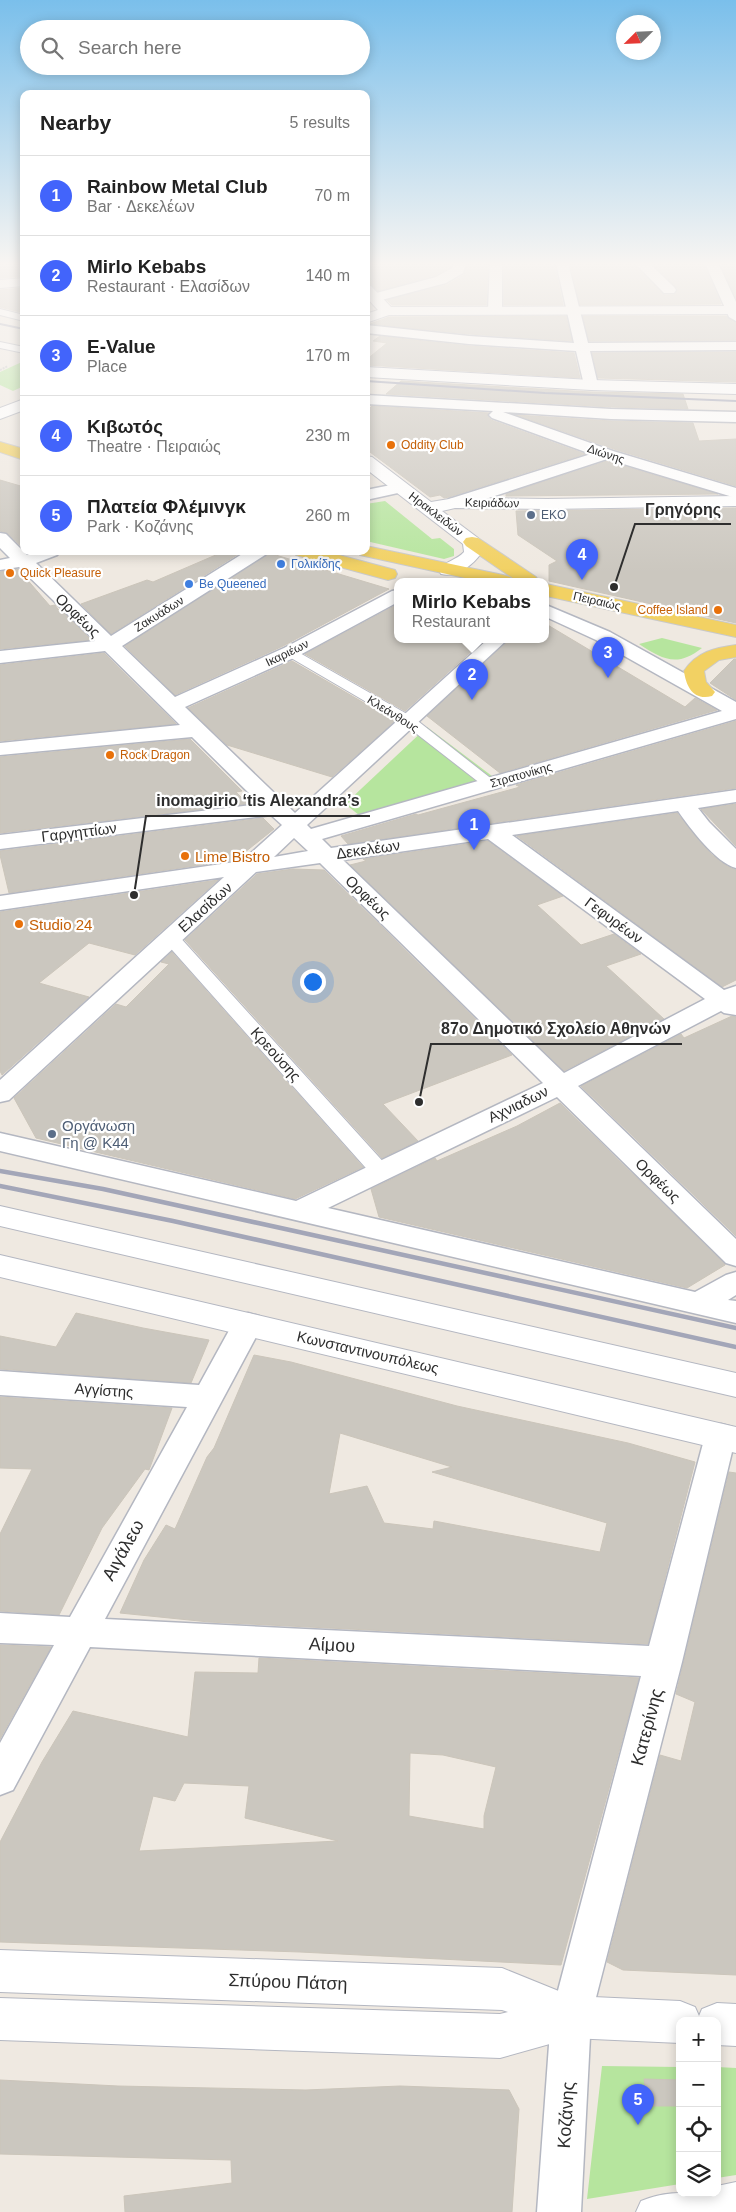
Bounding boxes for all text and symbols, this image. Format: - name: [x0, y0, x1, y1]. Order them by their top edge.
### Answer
- north arrow: [616, 15, 661, 60]
- search box: [20, 20, 370, 75]
- icon: search: [38, 34, 66, 62]
- text: Search here: [78, 37, 182, 58]
- text: Nearby: [40, 111, 111, 134]
- text: 5 results: [290, 114, 350, 131]
- text: Rainbow Metal Club: [87, 176, 268, 197]
- text: 1: [52, 187, 60, 204]
- text: 70 m: [314, 187, 350, 204]
- text: Bar · Δεκελέων: [87, 198, 195, 215]
- text: Mirlo Kebabs: [87, 256, 206, 277]
- text: 2: [52, 267, 60, 284]
- text: 140 m: [306, 267, 350, 284]
- text: Restaurant · Ελασίδων: [87, 278, 250, 295]
- text: E-Value: [87, 336, 156, 357]
- text: 3: [52, 347, 60, 364]
- text: 170 m: [306, 347, 350, 364]
- text: Place: [87, 358, 127, 375]
- text: Κιβωτός: [87, 416, 163, 437]
- text: 4: [52, 427, 60, 444]
- text: 230 m: [306, 427, 350, 444]
- text: Theatre · Πειραιώς: [87, 438, 221, 455]
- place label: Oddity Club: [401, 438, 464, 452]
- marker: Oddity Club: [385, 439, 397, 451]
- street label: Διώνης: [586, 441, 627, 467]
- street label: Ηρακλειδών: [406, 489, 466, 539]
- callout: Γρηγόρης: [635, 493, 731, 524]
- text: Πλατεία Φλέμινγκ: [87, 496, 246, 517]
- street label: Κειριάδων: [465, 496, 519, 510]
- text: Γρηγόρης: [645, 501, 721, 519]
- text: 5: [52, 507, 60, 524]
- text: 260 m: [306, 507, 350, 524]
- place label: EKO: [541, 508, 566, 522]
- marker: EKO: [525, 509, 537, 521]
- text: Park · Κοζάνης: [87, 518, 193, 535]
- pin: 4: [566, 539, 598, 580]
- place label: Γολικίδης: [291, 557, 341, 571]
- marker: Γολικίδης: [275, 558, 287, 570]
- place label: Quick Pleasure: [20, 566, 102, 580]
- marker: Quick Pleasure: [4, 567, 16, 579]
- place label: Be Queened: [199, 577, 266, 591]
- marker: Be Queened: [183, 578, 195, 590]
- popup: [394, 578, 549, 643]
- street label: Πειραιώς: [572, 589, 622, 613]
- street label: Ορφέως: [52, 590, 104, 640]
- text: Mirlo Kebabs: [412, 591, 531, 612]
- street label: Ζακυάδων: [132, 593, 186, 635]
- place label: Coffee Island: [638, 603, 708, 617]
- marker: Coffee Island: [712, 604, 724, 616]
- text: Restaurant: [412, 613, 490, 630]
- street label: Ικαριέων: [263, 637, 311, 669]
- pin: 3: [592, 637, 624, 678]
- pin: 2: [456, 659, 488, 700]
- street label: Κλεάνθους: [365, 693, 421, 735]
- place label: Rock Dragon: [120, 748, 190, 762]
- marker: Rock Dragon: [104, 749, 116, 761]
- street label: Στρατονίκης: [488, 759, 554, 791]
- callout: inomagirio ‘tis Alexandra’s: [146, 785, 370, 816]
- text: inomagirio ‘tis Alexandra’s: [156, 792, 360, 809]
- pin: 1: [458, 809, 490, 850]
- street label: Γαργηττίων: [40, 819, 118, 845]
- street label: Δεκελέων: [335, 836, 401, 862]
- place label: Lime Bistro: [195, 848, 270, 865]
- marker: Lime Bistro: [179, 850, 191, 862]
- street label: Ορφέως: [342, 872, 394, 922]
- street label: Ελασίδων: [175, 879, 235, 935]
- street label: Γεφυρέων: [582, 893, 646, 947]
- place label: Studio 24: [29, 916, 92, 933]
- marker: Studio 24: [13, 918, 25, 930]
- your location: [300, 969, 326, 995]
- callout: 87ο Δημοτικό Σχολείο Αθηνών: [431, 1013, 682, 1044]
- text: 87ο Δημοτικό Σχολείο Αθηνών: [441, 1020, 671, 1037]
- street label: Κρεούσης: [247, 1024, 305, 1084]
- street label: Αχνιαδων: [485, 1082, 551, 1126]
- place label: Οργάνωση Γη @ Κ44: [62, 1117, 135, 1151]
- marker: Οργάνωση Γη @ Κ44: [46, 1128, 58, 1140]
- street label: Ορφέως: [632, 1155, 684, 1205]
- street label: Κωνσταντινουπόλεως: [295, 1327, 441, 1377]
- street label: Αγγίστης: [74, 1379, 134, 1401]
- street label: Αιγάλεω: [98, 1516, 148, 1584]
- street label: Αίμου: [308, 1634, 356, 1656]
- street label: Κατερίνης: [627, 1686, 667, 1768]
- street label: Σπύρου Πάτση: [228, 1970, 348, 1994]
- map controls: [676, 2017, 721, 2197]
- button: +: [676, 2017, 721, 2062]
- button: −: [676, 2062, 721, 2107]
- street label: Κοζάνης: [554, 2081, 578, 2149]
- pin: 5: [622, 2084, 654, 2125]
- button: locate: [676, 2107, 721, 2152]
- button: layers: [676, 2152, 721, 2197]

